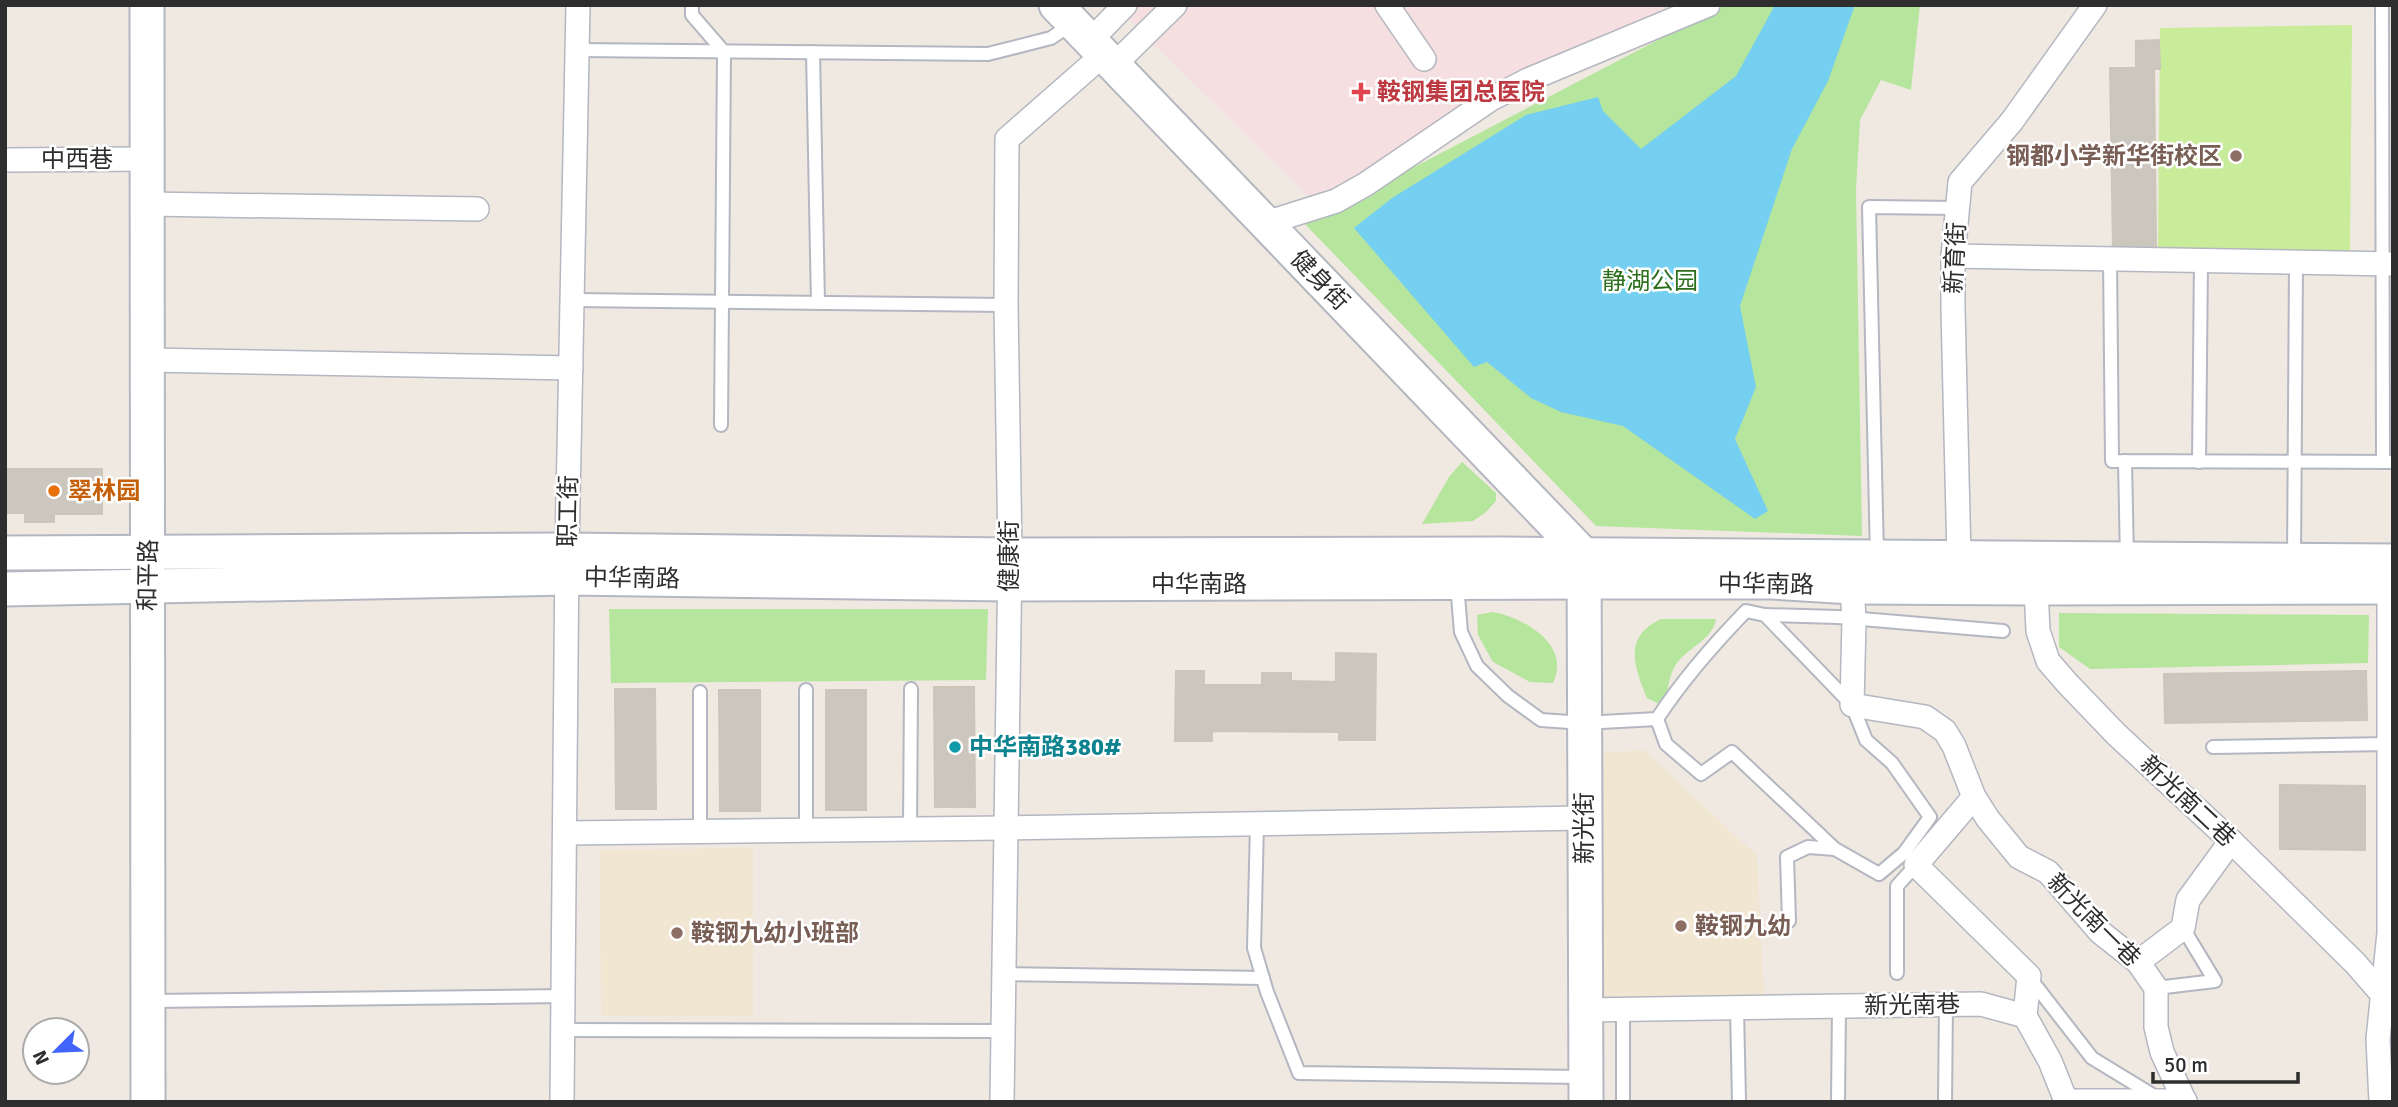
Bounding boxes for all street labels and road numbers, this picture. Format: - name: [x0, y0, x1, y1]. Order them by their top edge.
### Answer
- street label: 中西巷: [41, 144, 113, 174]
- street label: 新育街: [1938, 221, 1972, 295]
- street label: 健身街: [1284, 244, 1356, 316]
- street label: 职工街: [552, 475, 584, 547]
- street label: 健康街: [994, 520, 1024, 592]
- street label: 和平路: [132, 539, 164, 611]
- street label: 中华南路: [584, 562, 680, 594]
- street label: 中华南路: [1718, 568, 1814, 600]
- street label: 中华南路: [1151, 569, 1247, 599]
- street label: 新光南二巷: [2134, 749, 2242, 853]
- street label: 新光街: [1569, 792, 1599, 864]
- street label: 新光南一巷: [2041, 867, 2147, 973]
- street label: 新光南巷: [1864, 989, 1960, 1021]

